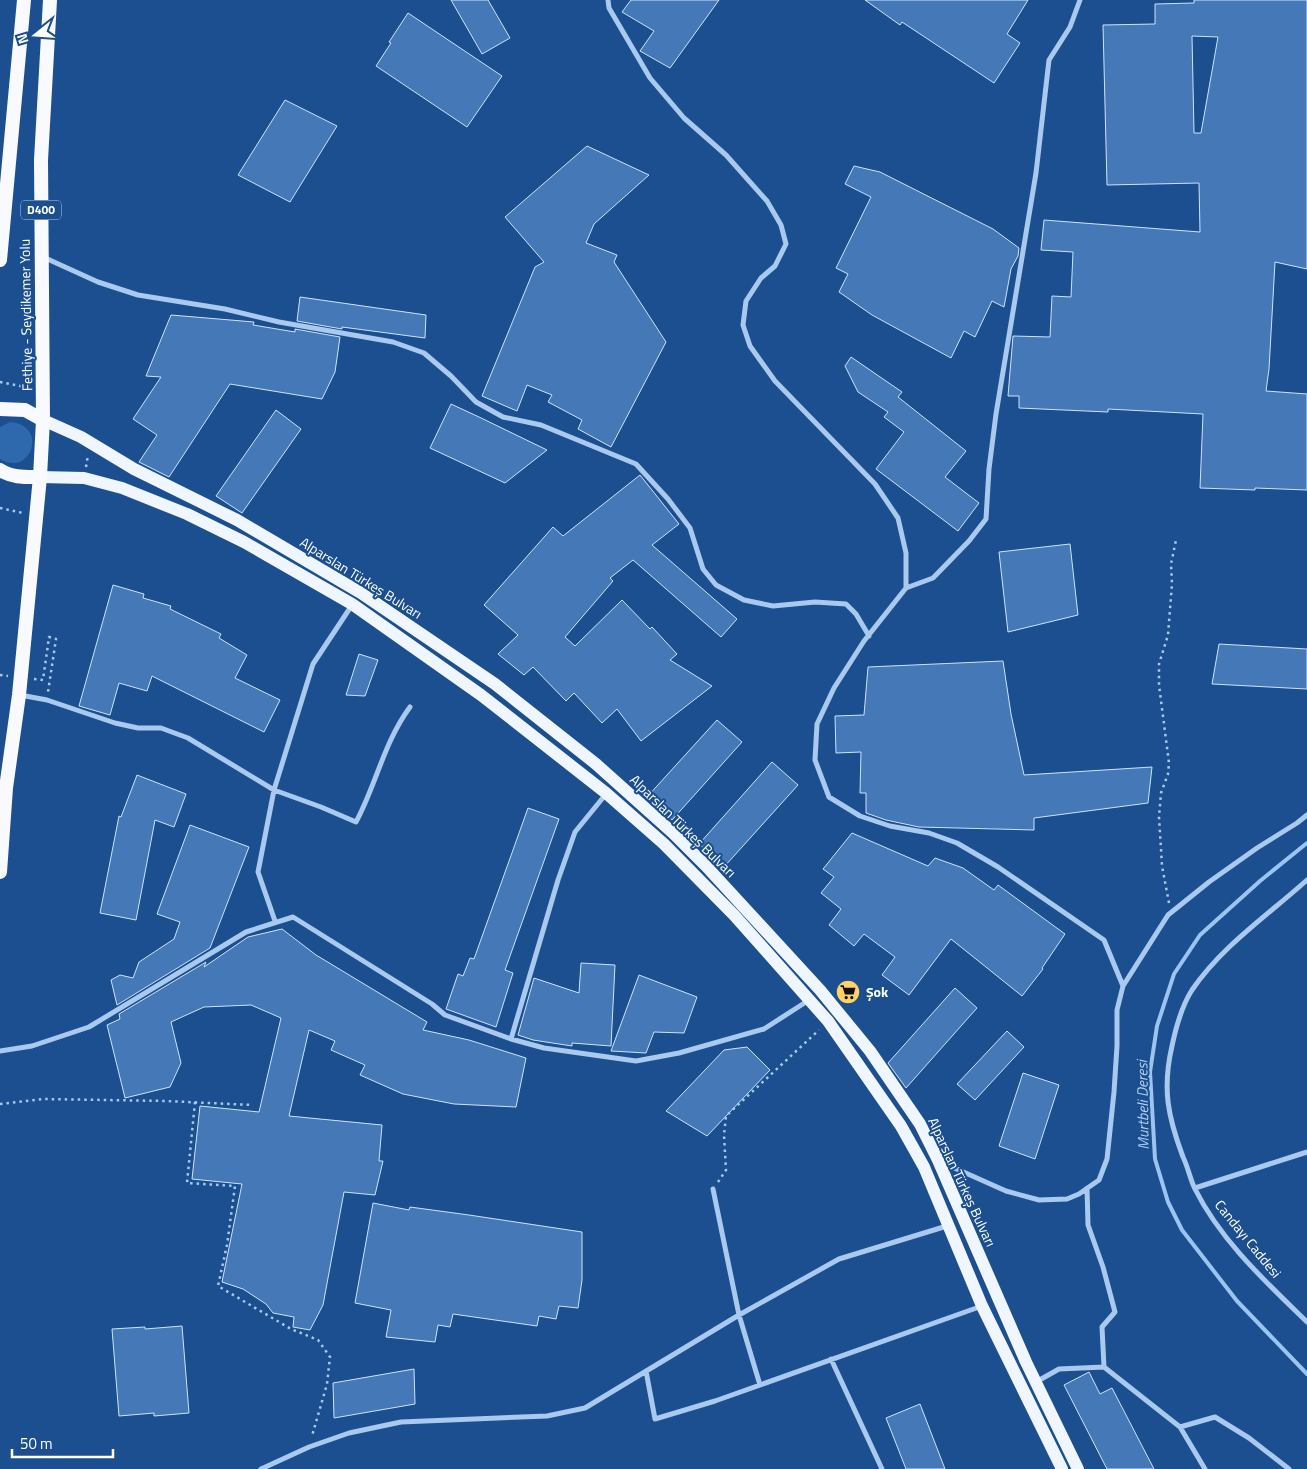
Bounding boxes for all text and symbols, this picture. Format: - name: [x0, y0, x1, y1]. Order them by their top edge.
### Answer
- north arrow: [10, 10, 60, 60]
- text: N: [11, 31, 34, 47]
- road number: D400: [21, 200, 61, 220]
- street label: Fethiye - Seydikemer Yolu: [14, 239, 37, 391]
- street label: Alparslan Türkeş Bulvarı: [296, 531, 426, 624]
- street label: Alparslan Türkeş Bulvarı: [625, 769, 741, 882]
- supermarket icon: Şok: [835, 979, 861, 1005]
- place label: Şok: [866, 981, 889, 1002]
- water label: Murtbeli Deresi: [1130, 1058, 1155, 1150]
- street label: Alparslan Türkeş Bulvarı: [923, 1114, 1002, 1250]
- street label: Candayı Caddesi: [1210, 1195, 1287, 1282]
- scale bar: [12, 1426, 114, 1458]
- text: 50 m: [20, 1432, 53, 1455]

